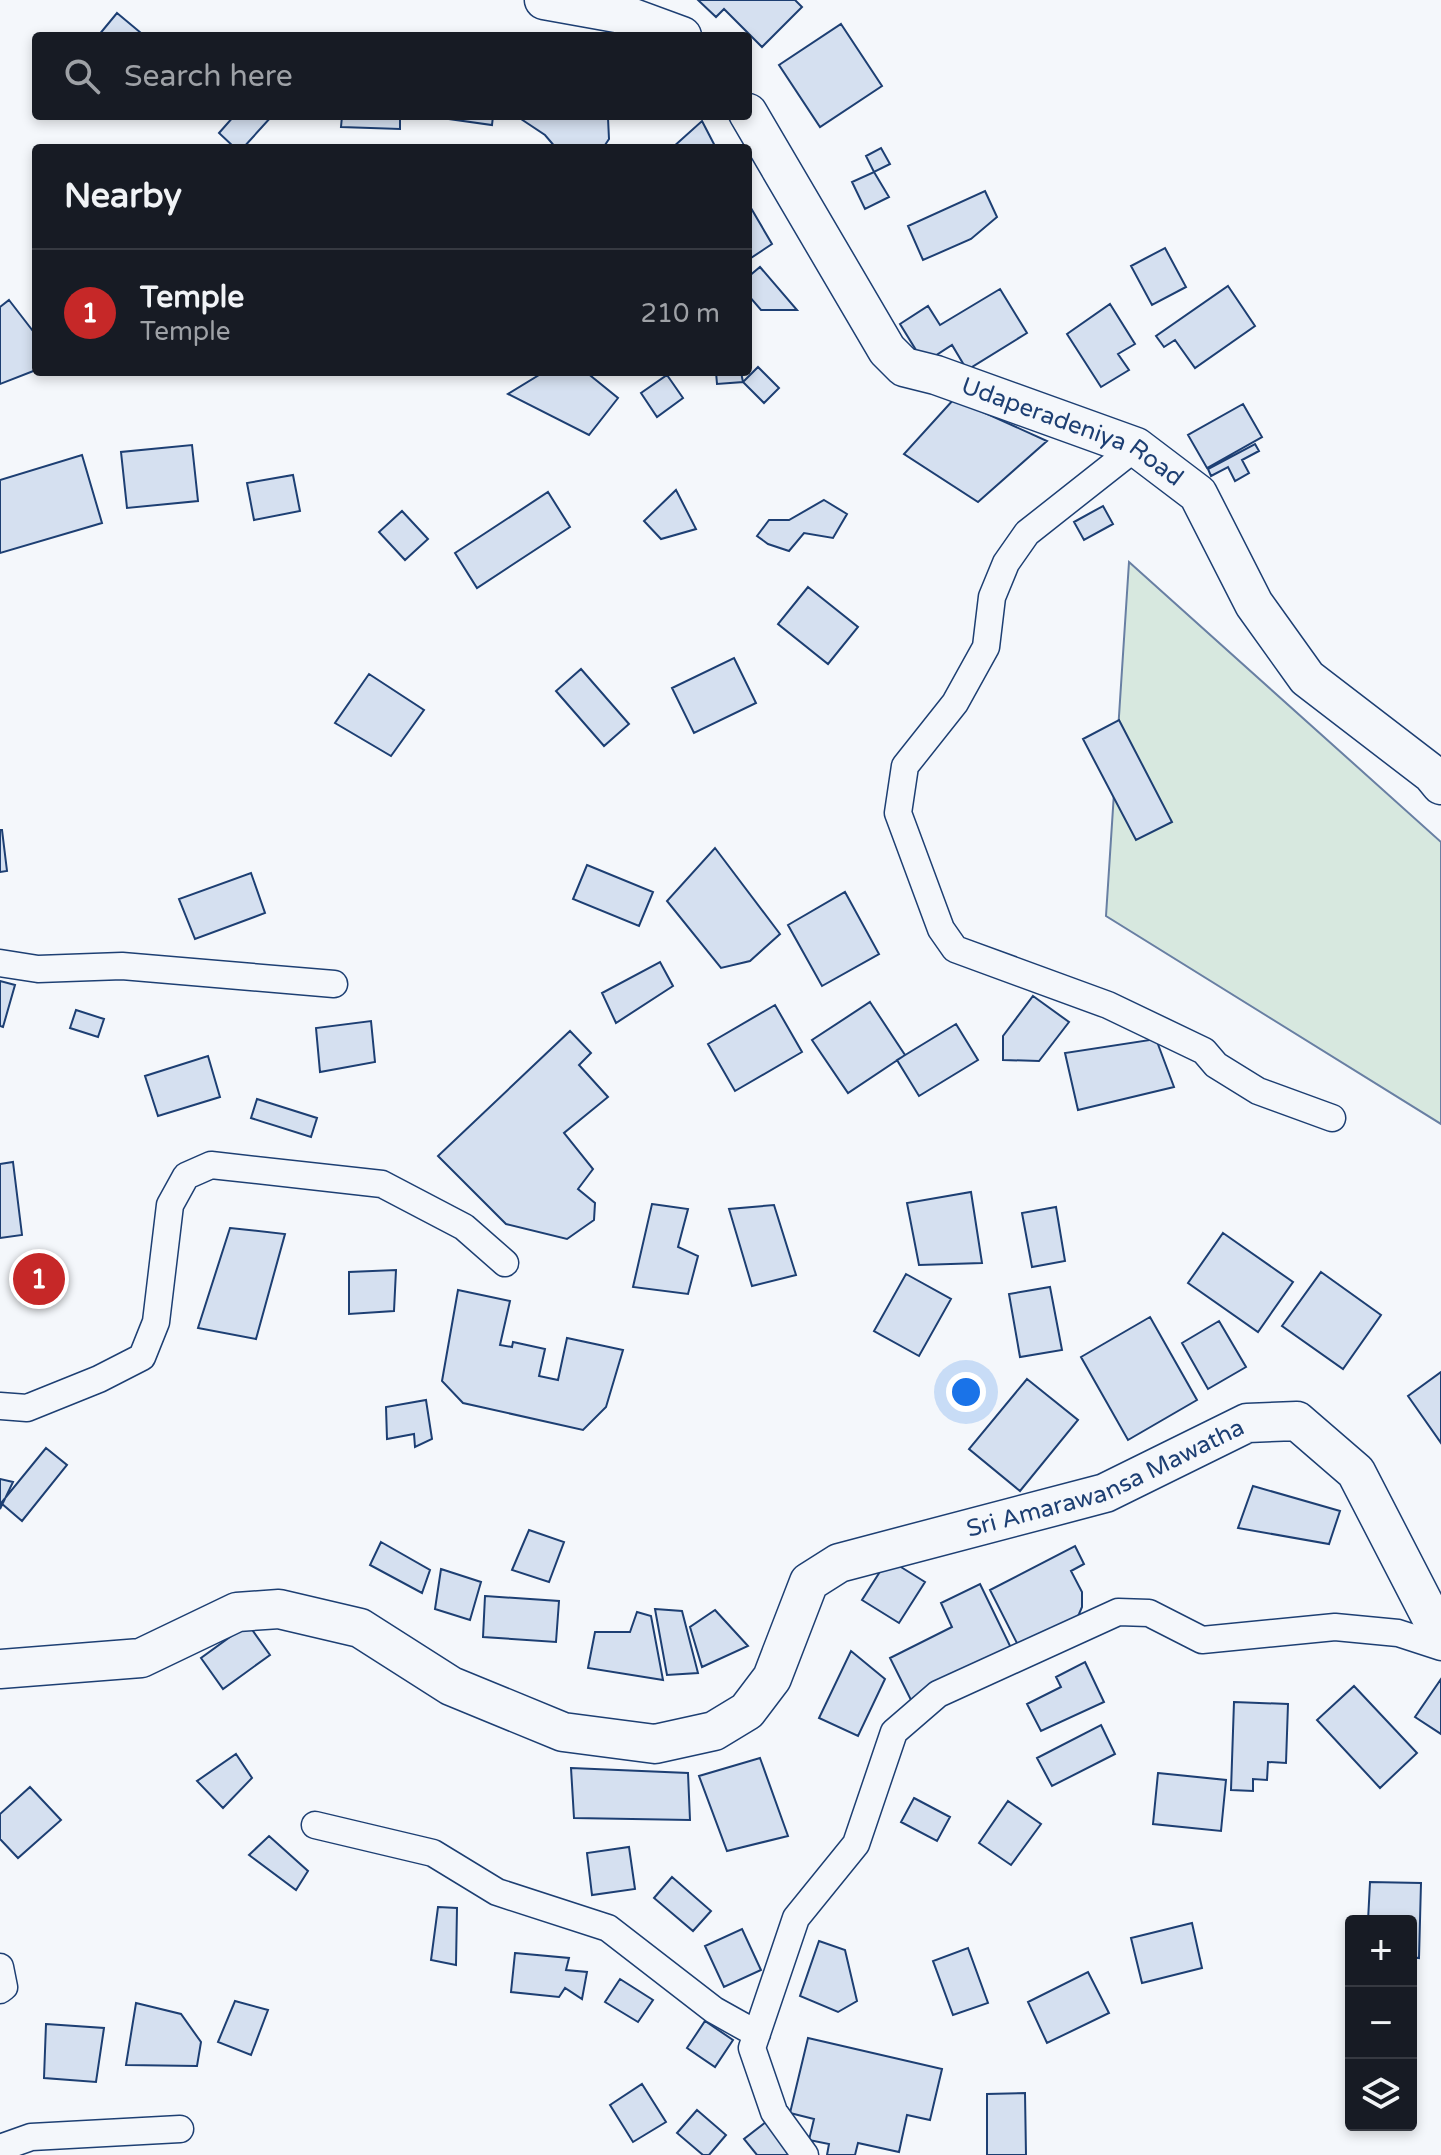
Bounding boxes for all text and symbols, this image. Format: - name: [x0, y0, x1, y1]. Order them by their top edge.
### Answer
- search box: [32, 32, 752, 120]
- icon: search: [60, 54, 104, 98]
- text: Search here: [124, 58, 293, 95]
- text: Nearby: [64, 176, 182, 217]
- text: Temple: [140, 279, 244, 316]
- text: 1: [82, 298, 98, 329]
- text: 210 m: [640, 298, 720, 329]
- text: Temple: [140, 316, 230, 347]
- street label: Udaperadeniya Road: [957, 371, 1189, 493]
- pin: 1: [13, 1249, 65, 1309]
- your location: [946, 1372, 986, 1412]
- street label: Sri Amarawansa Mawatha: [963, 1413, 1249, 1544]
- map controls: [1345, 1915, 1417, 2131]
- button: +: [1345, 1915, 1417, 1987]
- button: −: [1345, 1987, 1417, 2059]
- button: layers: [1345, 2059, 1417, 2131]

